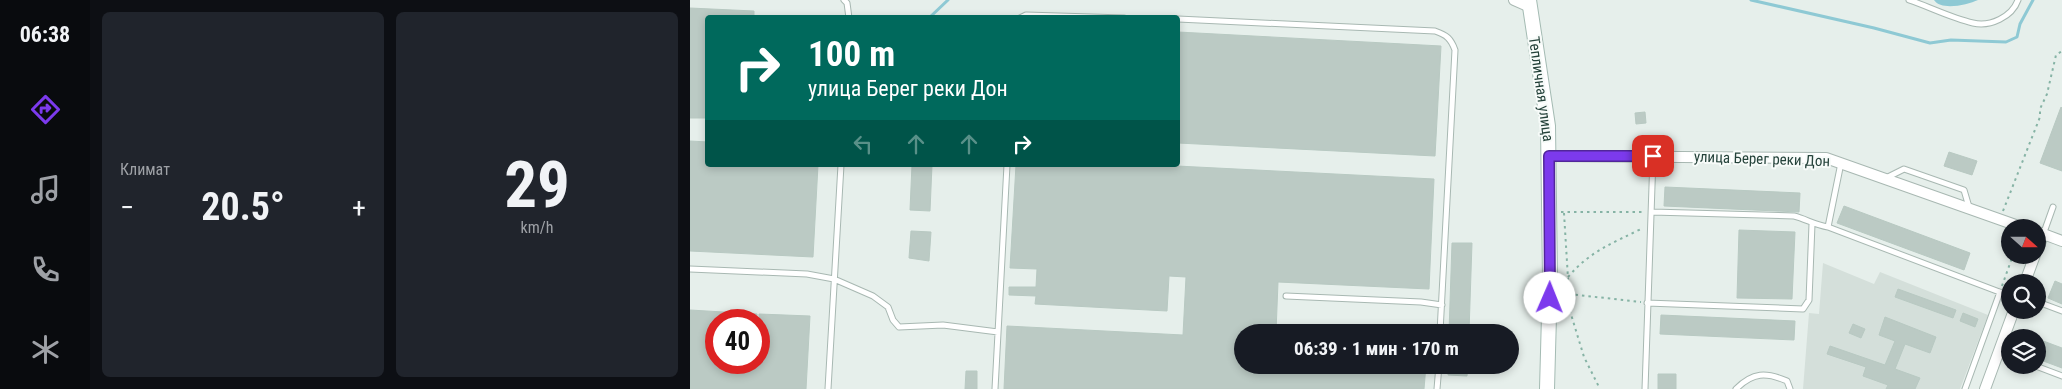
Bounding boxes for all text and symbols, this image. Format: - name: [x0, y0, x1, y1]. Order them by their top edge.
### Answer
- text: 06:38: [20, 22, 70, 47]
- text: 100 m: [808, 34, 895, 75]
- icon: right: [725, 35, 790, 100]
- street label: Тепличная улица: [1525, 35, 1557, 143]
- text: улица Берег реки Дон: [808, 76, 1008, 101]
- icon: directions: [28, 92, 63, 127]
- icon: left: [849, 130, 877, 158]
- icon: ahead: [902, 130, 930, 158]
- icon: ahead: [955, 130, 983, 158]
- icon: right: [1008, 130, 1036, 158]
- pin: [1632, 135, 1674, 177]
- icon: arrive: [1639, 142, 1667, 170]
- text: 29: [504, 147, 570, 223]
- street label: улица Берег реки Дон: [1694, 148, 1830, 170]
- text: Климат: [120, 160, 170, 179]
- icon: music: [28, 172, 63, 207]
- text: 20.5°: [201, 185, 285, 229]
- text: −: [120, 191, 134, 224]
- text: +: [352, 191, 366, 224]
- text: km/h: [521, 218, 553, 237]
- north arrow: [2001, 219, 2046, 264]
- map controls: [2001, 219, 2046, 374]
- icon: phone: [28, 252, 63, 287]
- position arrow: [1523, 271, 1575, 323]
- button: search: [2001, 274, 2046, 319]
- speed limit sign: 40: [705, 309, 770, 374]
- button: layers: [2001, 329, 2046, 374]
- icon: climate: [28, 332, 63, 367]
- text: 06:39 · 1 мин · 170 m: [1294, 337, 1459, 360]

